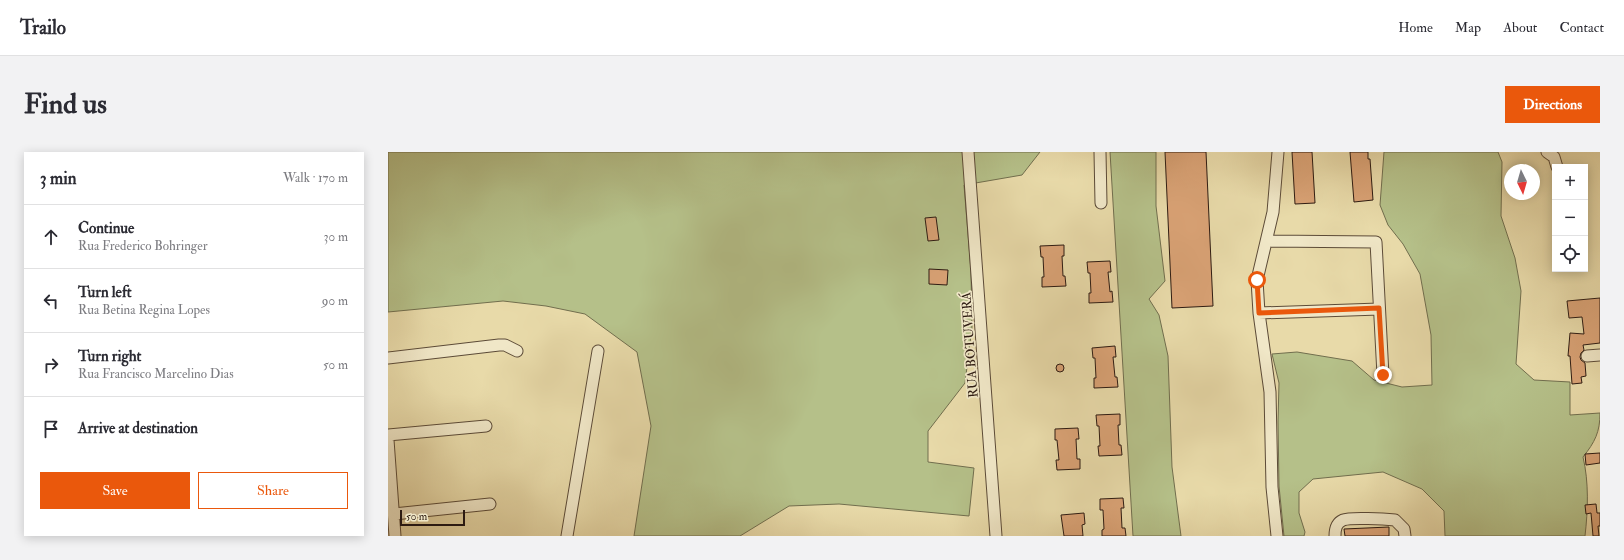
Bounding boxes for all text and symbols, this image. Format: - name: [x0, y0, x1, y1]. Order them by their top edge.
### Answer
- text: Trailo: [20, 16, 66, 40]
- text: Home: [1398, 19, 1433, 36]
- text: Map: [1455, 19, 1481, 36]
- text: About: [1503, 19, 1537, 36]
- text: Contact: [1559, 19, 1604, 36]
- button: Directions: [1505, 86, 1600, 123]
- text: Find us: [24, 87, 107, 122]
- north arrow: [1504, 164, 1540, 200]
- map controls: [1552, 164, 1588, 272]
- button: +: [1552, 164, 1588, 200]
- text: 3 min: [40, 168, 77, 189]
- text: Walk · 170 m: [283, 170, 348, 186]
- button: −: [1552, 200, 1588, 236]
- text: Continue: [78, 219, 134, 238]
- icon: ahead: [40, 226, 62, 248]
- text: 30 m: [324, 229, 348, 245]
- button: locate: [1552, 236, 1588, 272]
- text: Rua Frederico Bohringer: [78, 238, 208, 254]
- route start: [1248, 271, 1266, 289]
- text: Turn left: [78, 283, 132, 302]
- icon: left: [40, 290, 62, 312]
- street label: RUA BOTUVERÁ: [957, 291, 982, 399]
- text: 90 m: [322, 293, 348, 309]
- text: Rua Betina Regina Lopes: [78, 302, 210, 318]
- text: Turn right: [78, 347, 141, 366]
- icon: right: [40, 354, 62, 376]
- text: 50 m: [323, 357, 348, 373]
- text: Rua Francisco Marcelino Dias: [78, 366, 234, 382]
- route end: [1374, 366, 1392, 384]
- icon: arrive: [40, 418, 62, 440]
- text: Arrive at destination: [78, 419, 198, 438]
- button: Save: [40, 472, 190, 509]
- button: Share: [198, 472, 348, 509]
- scale bar: [400, 508, 465, 527]
- text: 50 m: [406, 510, 427, 523]

